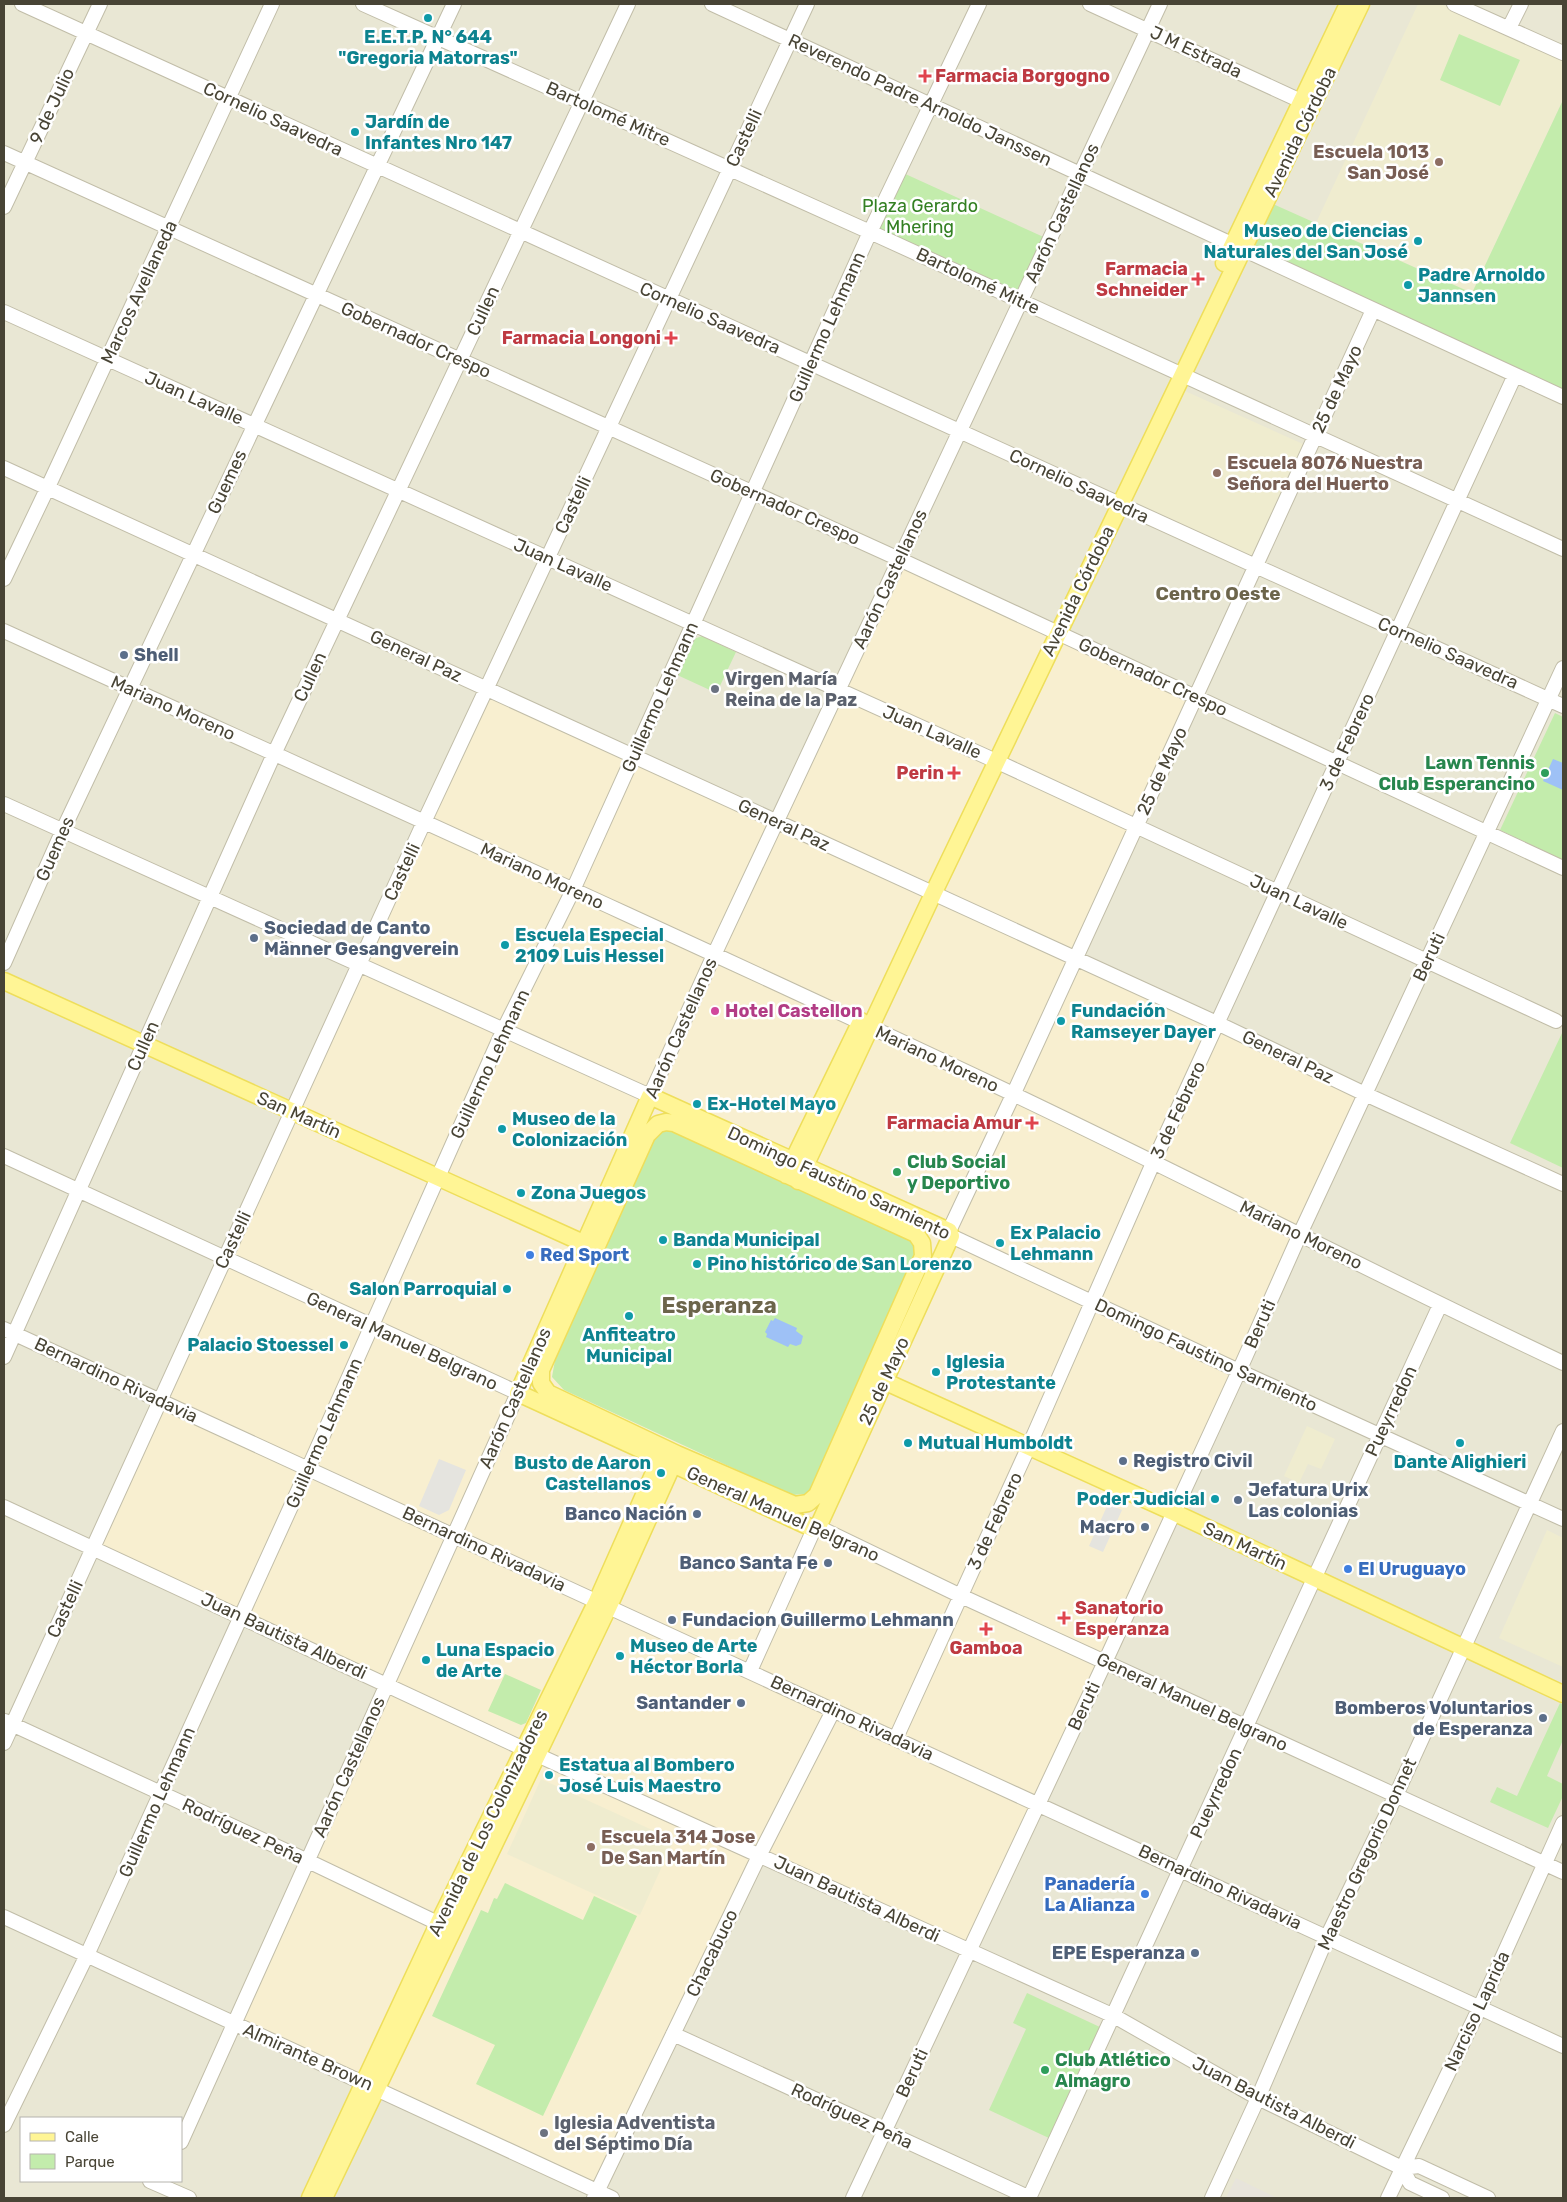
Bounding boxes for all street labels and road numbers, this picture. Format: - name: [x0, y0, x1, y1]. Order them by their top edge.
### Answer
- street label: J M Estrada: [1147, 21, 1245, 83]
- street label: Reverendo Padre Arnoldo Janssen: [785, 29, 1055, 171]
- street label: Avenida Córdoba: [1259, 63, 1341, 201]
- street label: 9 de Julio: [25, 64, 79, 148]
- street label: Cornelio Saavedra: [200, 77, 346, 161]
- street label: Bartolomé Mitre: [542, 77, 674, 151]
- street label: Castelli: [721, 106, 767, 170]
- street label: Aarón Castellanos: [1020, 140, 1104, 286]
- street label: Marcos Avellaneda: [96, 217, 182, 367]
- street label: Bartolomé Mitre: [913, 243, 1043, 319]
- street label: Guillermo Lehmann: [784, 248, 870, 406]
- street label: Cornelio Saavedra: [636, 277, 784, 359]
- street label: Cullen: [462, 283, 504, 339]
- street label: Gobernador Crespo: [338, 297, 494, 383]
- street label: 25 de Mayo: [1307, 341, 1367, 437]
- street label: Juan Lavalle: [141, 366, 247, 430]
- street label: Cornelio Saavedra: [1006, 444, 1152, 528]
- street label: Guemes: [203, 446, 251, 518]
- street label: Gobernador Crespo: [707, 464, 863, 550]
- street label: Castelli: [550, 473, 596, 537]
- street label: Aarón Castellanos: [848, 506, 932, 652]
- street label: Avenida Córdoba: [1037, 522, 1119, 660]
- street label: Juan Lavalle: [510, 533, 616, 597]
- street label: Cornelio Saavedra: [1374, 612, 1522, 694]
- street label: Guillermo Lehmann: [617, 618, 703, 776]
- street label: General Paz: [366, 625, 466, 687]
- street label: Gobernador Crespo: [1075, 633, 1231, 721]
- street label: Cullen: [289, 649, 331, 705]
- street label: Mariano Moreno: [107, 671, 239, 745]
- street label: 3 de Febrero: [1315, 690, 1379, 794]
- street label: Juan Lavalle: [879, 700, 985, 764]
- street label: 25 de Mayo: [1132, 723, 1192, 819]
- street label: General Paz: [734, 794, 834, 856]
- street label: Guemes: [31, 813, 79, 885]
- street label: Mariano Moreno: [477, 838, 607, 914]
- street label: Castelli: [379, 840, 425, 904]
- street label: Juan Lavalle: [1246, 870, 1352, 934]
- street label: Beruti: [1408, 929, 1450, 985]
- street label: Aarón Castellanos: [640, 954, 722, 1102]
- street label: Guillermo Lehmann: [446, 986, 534, 1142]
- street label: Cullen: [122, 1018, 164, 1074]
- street label: Mariano Moreno: [872, 1021, 1002, 1097]
- street label: General Paz: [1239, 1025, 1337, 1089]
- street label: 3 de Febrero: [1146, 1058, 1210, 1162]
- street label: San Martín: [253, 1087, 345, 1143]
- street label: Domingo Faustino Sarmiento: [724, 1122, 954, 1244]
- street label: Mariano Moreno: [1236, 1196, 1366, 1274]
- street label: Castelli: [210, 1208, 256, 1272]
- street label: General Manuel Belgrano: [303, 1287, 501, 1395]
- street label: Domingo Faustino Sarmiento: [1091, 1294, 1321, 1416]
- street label: Beruti: [1240, 1296, 1280, 1352]
- street label: Aarón Castellanos: [474, 1324, 556, 1472]
- street label: Bernardino Rivadavia: [31, 1333, 201, 1427]
- street label: 25 de Mayo: [854, 1333, 914, 1429]
- street label: Guillermo Lehmann: [281, 1354, 367, 1512]
- street label: Pueyrredon: [1360, 1362, 1422, 1460]
- street label: General Manuel Belgrano: [683, 1462, 883, 1566]
- street label: 3 de Febrero: [963, 1469, 1027, 1573]
- street label: Bernardino Rivadavia: [399, 1502, 569, 1596]
- street label: San Martín: [1200, 1517, 1290, 1575]
- street label: Castelli: [42, 1577, 88, 1641]
- street label: Juan Bautista Alberdi: [197, 1588, 371, 1684]
- street label: General Manuel Belgrano: [1093, 1648, 1291, 1756]
- street label: Bernardino Rivadavia: [767, 1671, 937, 1765]
- street label: Beruti: [1063, 1678, 1105, 1734]
- street label: Aarón Castellanos: [308, 1693, 390, 1841]
- street label: Avenida de Los Colonizadores: [424, 1706, 552, 1940]
- street label: Guillermo Lehmann: [114, 1723, 200, 1881]
- street label: Pueyrredon: [1185, 1744, 1247, 1842]
- street label: Maestro Gregorio Donnet: [1313, 1754, 1421, 1954]
- street label: Rodríguez Peña: [179, 1793, 307, 1869]
- street label: Bernardino Rivadavia: [1135, 1840, 1305, 1934]
- street label: Juan Bautista Alberdi: [770, 1851, 944, 1947]
- street label: Chacabuco: [681, 1906, 743, 2000]
- street label: Narciso Laprida: [1440, 1947, 1514, 2075]
- street label: Almirante Brown: [240, 2019, 376, 2095]
- street label: Beruti: [891, 2045, 933, 2101]
- street label: Juan Bautista Alberdi: [1189, 2052, 1359, 2154]
- street label: Rodríguez Peña: [788, 2078, 916, 2154]

